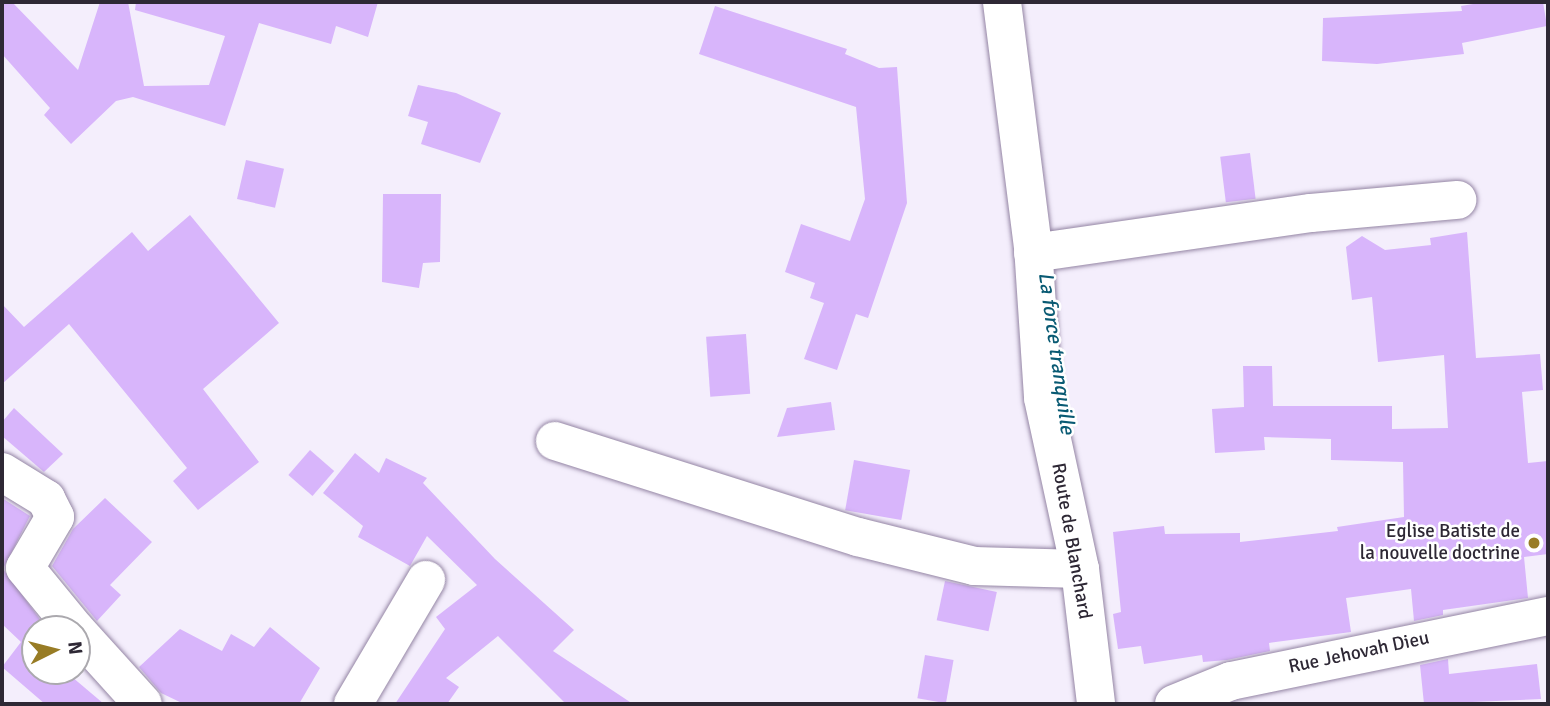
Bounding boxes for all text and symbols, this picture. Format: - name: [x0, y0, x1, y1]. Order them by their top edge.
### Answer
- water label: La force tranquille: [1033, 270, 1081, 436]
- street label: Route de Blanchard: [1046, 461, 1096, 621]
- place label: Eglise Batiste de la nouvelle doctrine: [1360, 521, 1520, 565]
- marker: Eglise Batiste de la nouvelle doctrine: [1526, 535, 1542, 551]
- north arrow: [21, 615, 91, 685]
- street label: Rue Jehovah Dieu: [1287, 627, 1431, 679]
- text: N: [62, 640, 88, 656]

